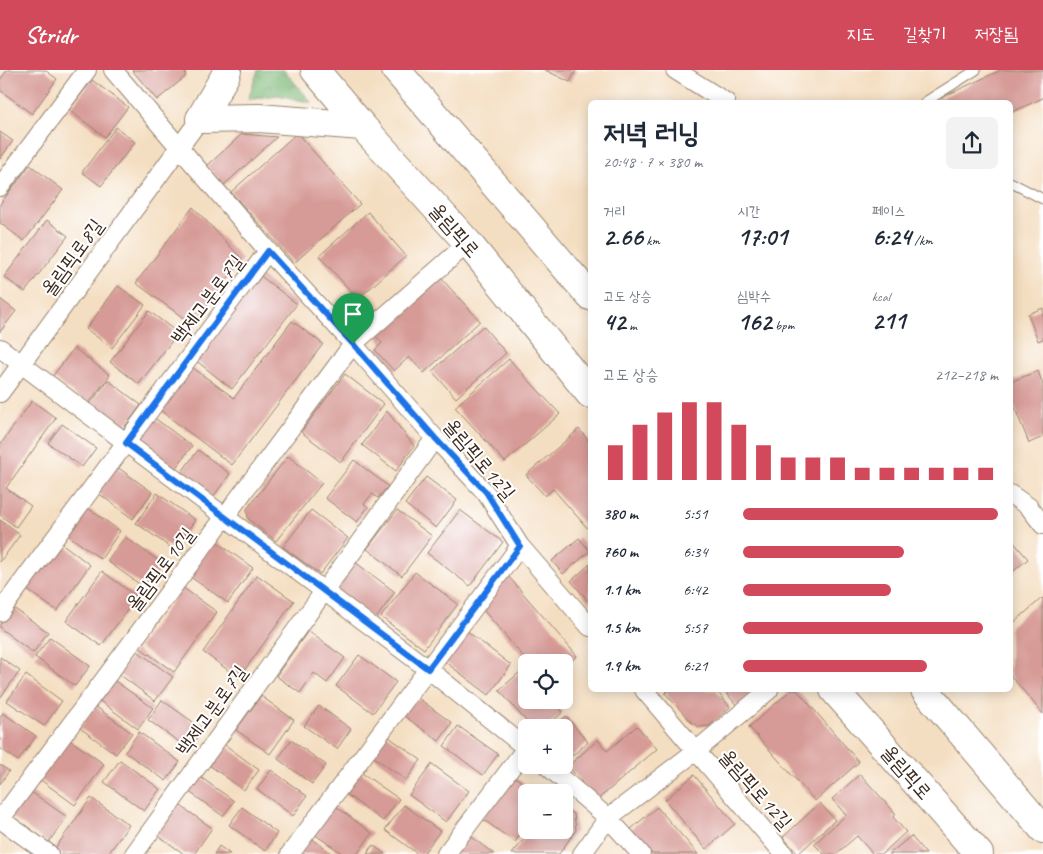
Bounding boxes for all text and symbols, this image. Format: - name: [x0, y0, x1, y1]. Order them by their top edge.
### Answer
- text: Stridr: [25, 20, 77, 50]
- text: 지도: [846, 23, 875, 45]
- text: 길찾기: [903, 23, 947, 45]
- text: 저장됨: [975, 23, 1018, 45]
- text: 저녁 러닝: [603, 115, 700, 150]
- button: share: [946, 117, 998, 169]
- text: 20:48 · 7 × 380 m: [603, 152, 702, 172]
- street label: 올림픽로: [424, 198, 485, 263]
- text: 거리: [603, 203, 626, 220]
- text: 시간: [737, 203, 760, 220]
- text: 페이스: [872, 203, 905, 220]
- street label: 올림픽로8길: [36, 214, 109, 301]
- text: 2.66: [603, 221, 643, 253]
- text: 17:01: [737, 221, 787, 253]
- text: 6:24: [872, 221, 911, 253]
- text: km: [643, 232, 660, 249]
- text: /km: [911, 232, 933, 249]
- street label: 백제고분로7길: [166, 250, 249, 349]
- text: 고도 상승: [603, 288, 651, 305]
- text: 심박수: [737, 288, 771, 305]
- text: kcal: [872, 288, 890, 305]
- pin: [332, 293, 374, 344]
- icon: arrive: [339, 300, 367, 328]
- text: 211: [872, 305, 905, 337]
- text: 42: [603, 306, 626, 338]
- text: 162: [737, 306, 772, 338]
- text: m: [626, 317, 637, 334]
- text: bpm: [772, 317, 794, 334]
- text: 고도 상승: [603, 365, 658, 385]
- text: 212–218 m: [935, 365, 998, 385]
- street label: 올림픽로12길: [438, 414, 521, 505]
- text: 380 m: [603, 504, 638, 524]
- text: 5:51: [683, 504, 708, 524]
- street label: 올림픽로10길: [121, 522, 200, 616]
- text: 760 m: [603, 542, 638, 562]
- text: 6:34: [683, 542, 708, 562]
- text: 1.1 km: [603, 580, 640, 600]
- text: 6:42: [683, 580, 708, 600]
- text: 1.5 km: [603, 618, 640, 638]
- text: 5:57: [683, 618, 708, 638]
- map controls: [518, 654, 573, 839]
- button: locate: [518, 654, 573, 709]
- text: 1.9 km: [603, 656, 640, 676]
- text: 6:21: [683, 656, 708, 676]
- street label: 백제고분로7길: [170, 660, 253, 760]
- button: +: [518, 719, 573, 774]
- street label: 올림픽로: [876, 740, 937, 805]
- street label: 올림픽로12길: [714, 744, 797, 835]
- button: −: [518, 784, 573, 839]

